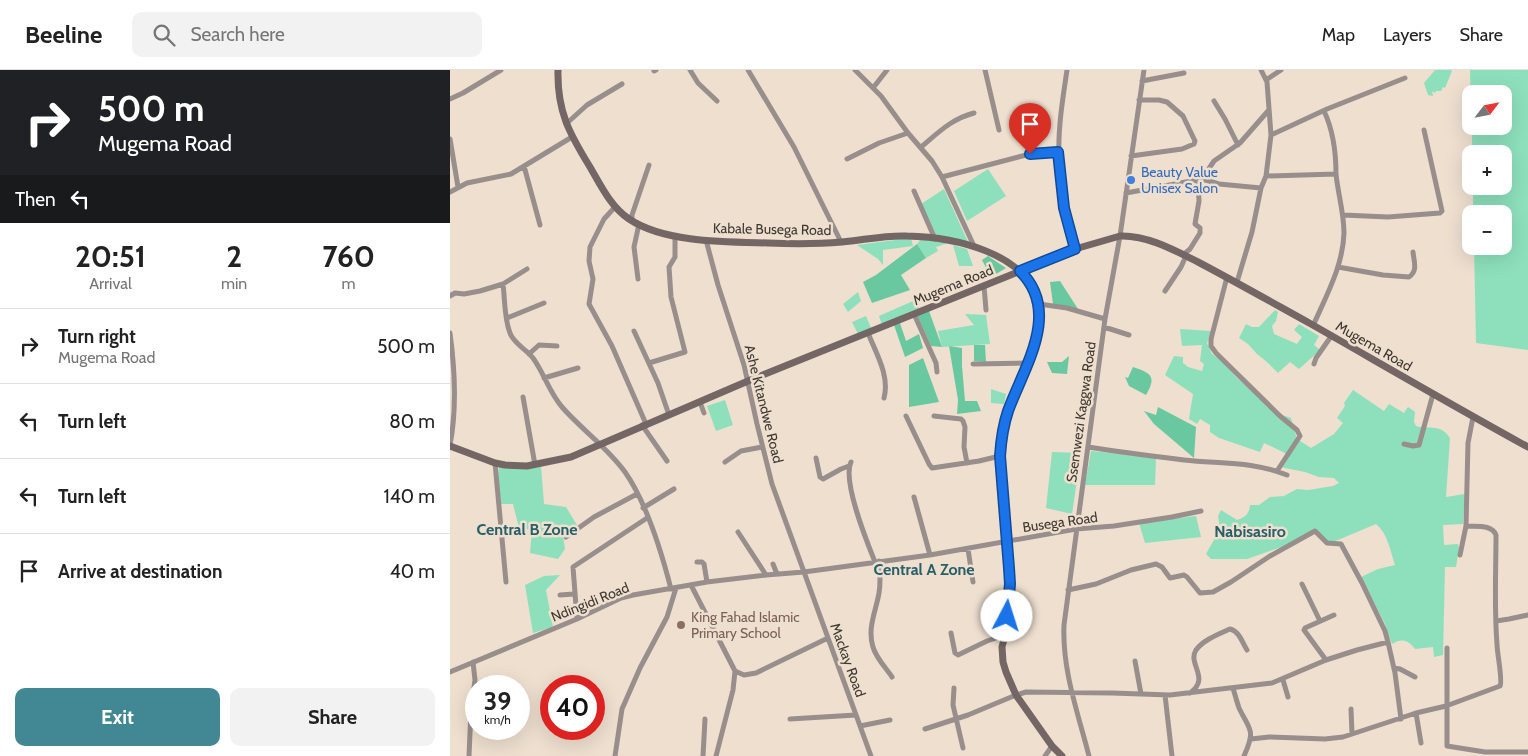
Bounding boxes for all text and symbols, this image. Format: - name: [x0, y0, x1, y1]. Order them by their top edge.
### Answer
- search box: [132, 12, 482, 57]
- text: Beeline: [25, 20, 102, 49]
- icon: search: [150, 21, 178, 49]
- text: Search here: [190, 23, 285, 46]
- text: Map: [1322, 24, 1355, 46]
- text: Layers: [1383, 24, 1432, 46]
- text: Share: [1460, 24, 1503, 46]
- north arrow: [1462, 85, 1512, 135]
- map controls: [1462, 85, 1512, 255]
- text: 500 m: [98, 87, 205, 130]
- icon: right: [15, 90, 80, 155]
- pin: [1009, 103, 1051, 154]
- icon: arrive: [1016, 110, 1044, 138]
- text: Mugema Road: [98, 130, 232, 157]
- button: +: [1462, 145, 1512, 195]
- place label: Beauty Value Unisex Salon: [1141, 163, 1218, 197]
- marker: Beauty Value Unisex Salon: [1125, 174, 1137, 186]
- icon: left: [66, 185, 94, 213]
- text: Then: [15, 188, 56, 211]
- button: −: [1462, 205, 1512, 255]
- street label: Kabale Busega Road: [713, 219, 831, 239]
- text: 20:51: [75, 238, 146, 275]
- text: 2: [226, 238, 242, 275]
- text: 760: [322, 238, 375, 275]
- street label: Mugema Road: [910, 261, 996, 309]
- text: Arrival: [89, 274, 132, 293]
- text: min: [221, 274, 247, 293]
- text: m: [342, 274, 356, 293]
- street label: Mugema Road: [1333, 317, 1415, 375]
- text: Turn right: [58, 325, 136, 348]
- icon: right: [15, 332, 43, 360]
- text: 500 m: [377, 335, 435, 358]
- street label: Ssemwezi Kaggwa Road: [1062, 340, 1100, 484]
- street label: Ashe Kitandwe Road: [741, 343, 787, 465]
- text: Mugema Road: [58, 348, 155, 367]
- icon: left: [15, 407, 43, 435]
- text: Turn left: [58, 410, 126, 433]
- text: 80 m: [389, 410, 435, 433]
- icon: left: [15, 482, 43, 510]
- text: Turn left: [58, 485, 126, 508]
- text: 140 m: [384, 485, 435, 508]
- street label: Busega Road: [1021, 508, 1099, 536]
- district label: Central B Zone: [476, 520, 578, 539]
- district label: Nabisasiro: [1214, 522, 1286, 541]
- icon: arrive: [15, 557, 43, 585]
- text: Arrive at destination: [58, 560, 222, 583]
- text: 40 m: [390, 560, 435, 583]
- district label: Central A Zone: [873, 560, 975, 579]
- street label: Ndingidi Road: [548, 578, 632, 626]
- position arrow: [980, 589, 1032, 641]
- place label: King Fahad Islamic Primary School: [691, 608, 800, 642]
- marker: King Fahad Islamic Primary School: [675, 619, 687, 631]
- street label: Mackay Road: [826, 620, 870, 700]
- speed limit sign: 40: [540, 675, 605, 740]
- text: 39: [484, 686, 511, 716]
- button: Exit: [15, 688, 220, 746]
- button: Share: [230, 688, 435, 746]
- text: km/h: [484, 712, 511, 727]

